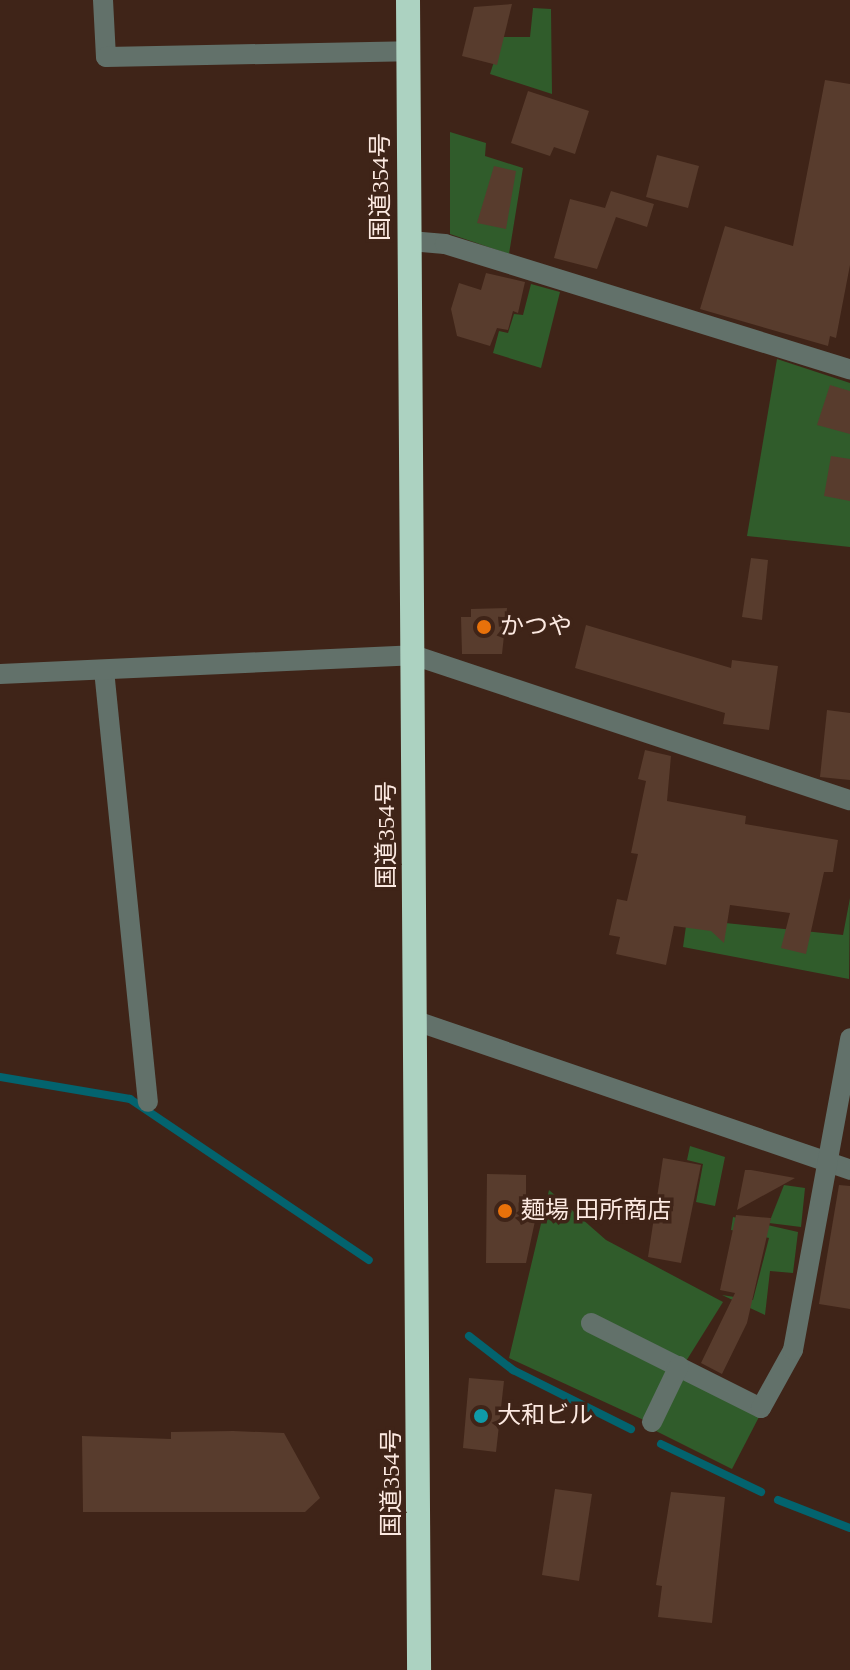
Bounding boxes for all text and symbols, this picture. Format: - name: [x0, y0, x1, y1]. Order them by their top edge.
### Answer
- street label: 国道354号: [367, 133, 395, 241]
- place label: かつや: [500, 613, 572, 641]
- marker: かつや: [475, 618, 493, 636]
- street label: 国道354号: [373, 781, 401, 889]
- place label: 麺場 田所商店: [521, 1197, 671, 1225]
- marker: 麺場 田所商店: [496, 1202, 514, 1220]
- place label: 大和ビル: [497, 1402, 593, 1430]
- marker: 大和ビル: [472, 1407, 490, 1425]
- street label: 国道354号: [378, 1429, 406, 1537]

